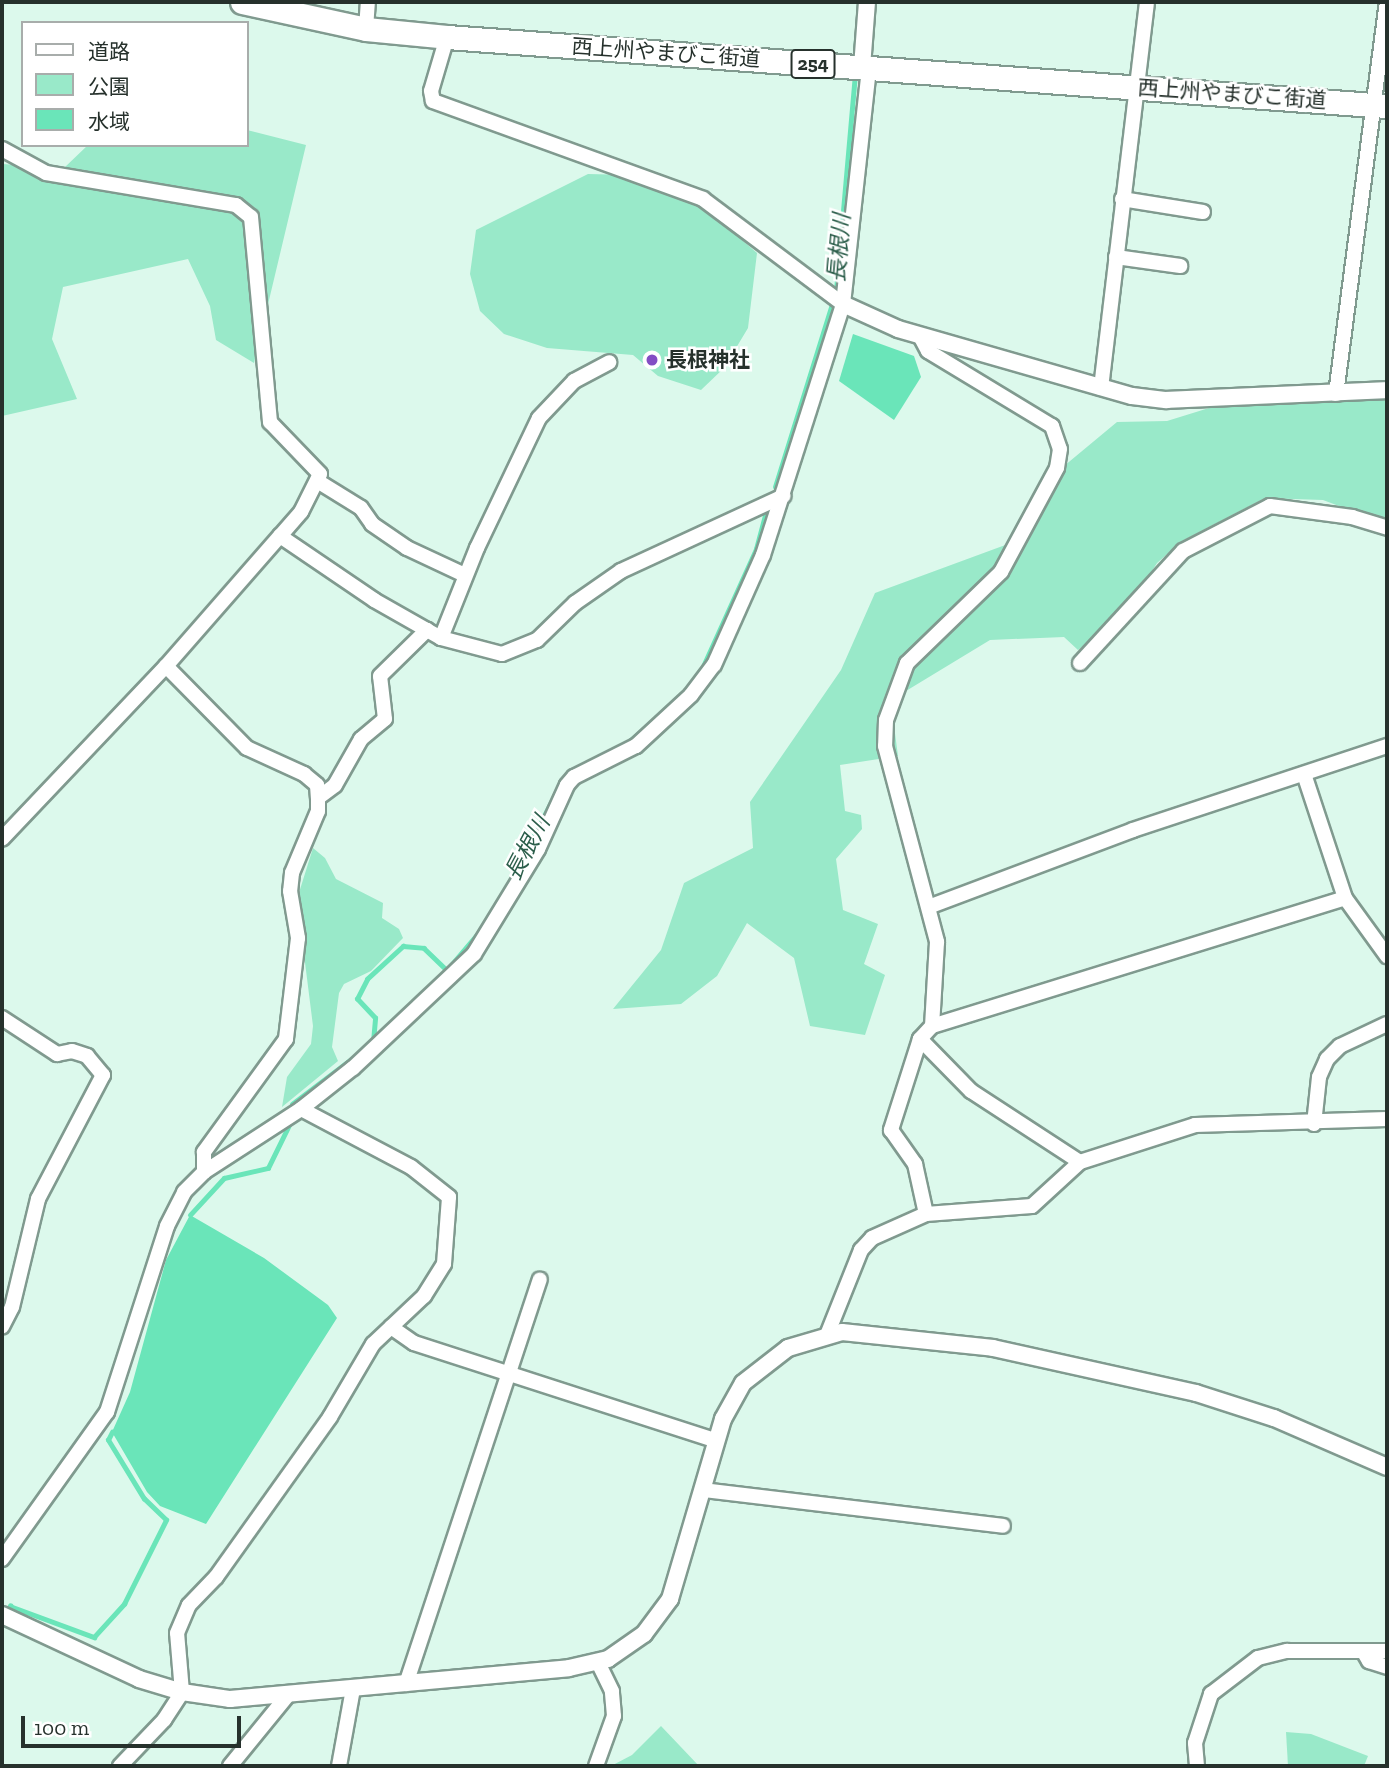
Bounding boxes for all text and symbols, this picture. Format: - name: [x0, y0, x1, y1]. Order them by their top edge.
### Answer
- legend: [21, 21, 248, 147]
- street label: 西上州やまびこ街道: [571, 34, 761, 72]
- text: 道路: [88, 39, 130, 64]
- road number: 254: [790, 48, 836, 80]
- text: 公園: [88, 74, 130, 99]
- street label: 西上州やまびこ街道: [1137, 75, 1327, 113]
- text: 水域: [88, 109, 130, 134]
- water label: 長根川: [822, 212, 856, 284]
- place label: 長根神社: [666, 347, 750, 373]
- marker: 長根神社: [644, 352, 660, 368]
- water label: 長根川: [499, 811, 555, 885]
- scale bar: [24, 1702, 245, 1746]
- text: 100 m: [34, 1715, 89, 1740]

